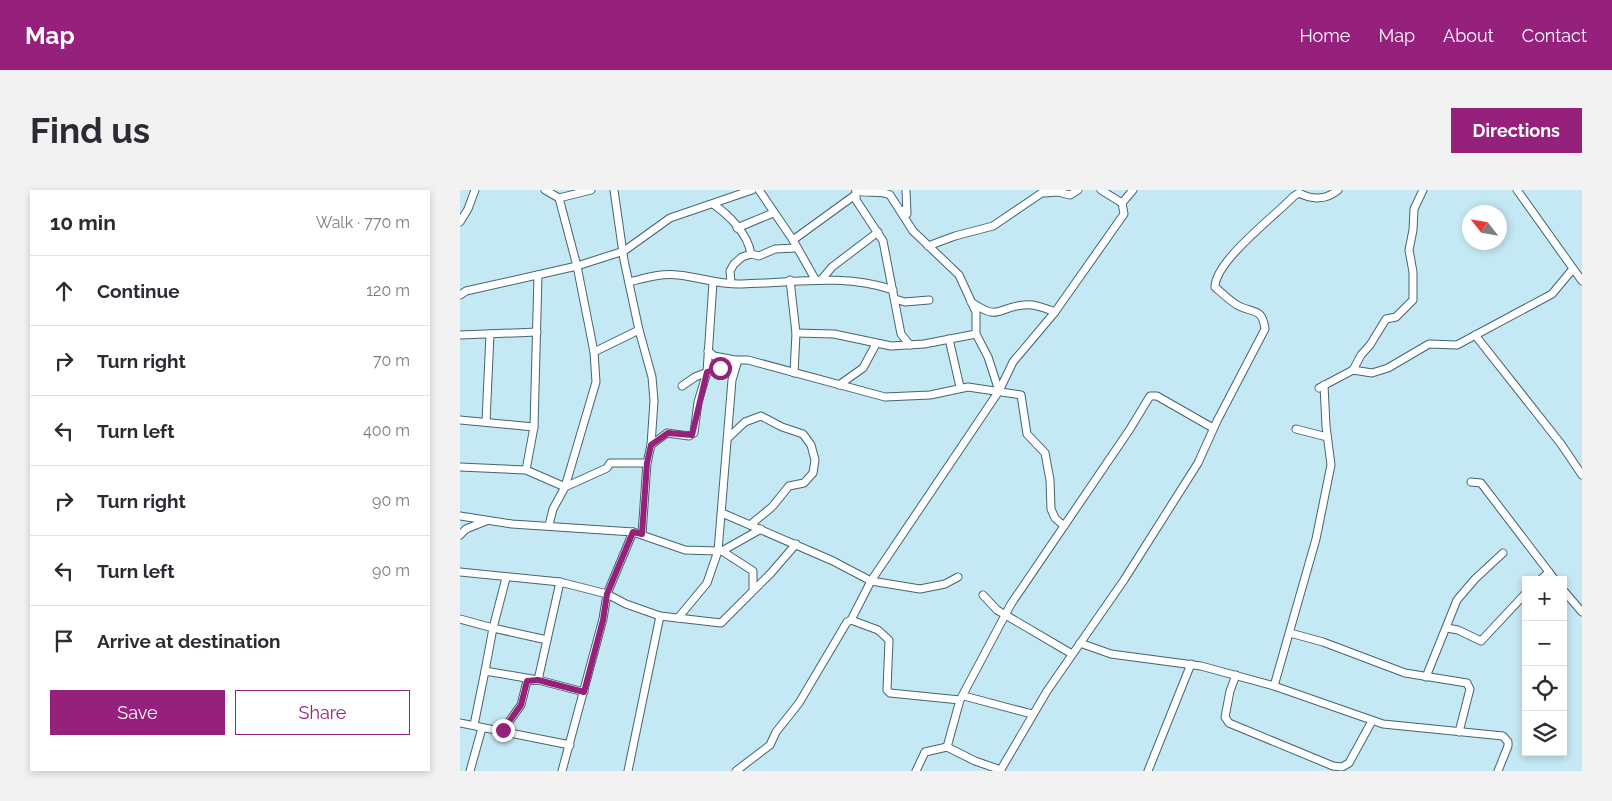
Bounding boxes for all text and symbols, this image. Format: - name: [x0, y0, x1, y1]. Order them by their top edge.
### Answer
- text: Map: [25, 21, 75, 50]
- text: Home: [1299, 25, 1350, 46]
- text: Map: [1378, 25, 1415, 46]
- text: About: [1443, 25, 1494, 46]
- text: Contact: [1522, 25, 1587, 46]
- button: Directions: [1451, 108, 1582, 153]
- text: Find us: [30, 110, 150, 151]
- north arrow: [1462, 205, 1507, 250]
- text: 10 min: [50, 210, 116, 235]
- text: Walk · 770 m: [316, 213, 410, 232]
- icon: ahead: [50, 277, 78, 305]
- text: Continue: [97, 280, 180, 302]
- text: 120 m: [366, 281, 410, 300]
- icon: right: [50, 347, 78, 375]
- text: Turn right: [97, 350, 186, 372]
- text: 70 m: [373, 351, 410, 370]
- route start: [709, 357, 732, 380]
- icon: left: [50, 417, 78, 445]
- text: Turn left: [97, 420, 174, 442]
- text: 400 m: [363, 421, 410, 440]
- icon: right: [50, 487, 78, 515]
- text: Turn right: [97, 490, 186, 512]
- text: 90 m: [372, 491, 410, 510]
- icon: left: [50, 557, 78, 585]
- text: Turn left: [97, 560, 174, 582]
- text: 90 m: [372, 561, 410, 580]
- map controls: [1522, 576, 1567, 756]
- button: +: [1522, 576, 1567, 621]
- button: −: [1522, 621, 1567, 666]
- icon: arrive: [50, 627, 78, 655]
- text: Arrive at destination: [97, 630, 281, 652]
- button: locate: [1522, 666, 1567, 711]
- button: Save: [50, 690, 225, 735]
- button: Share: [235, 690, 410, 735]
- button: layers: [1522, 711, 1567, 756]
- route end: [492, 719, 515, 742]

